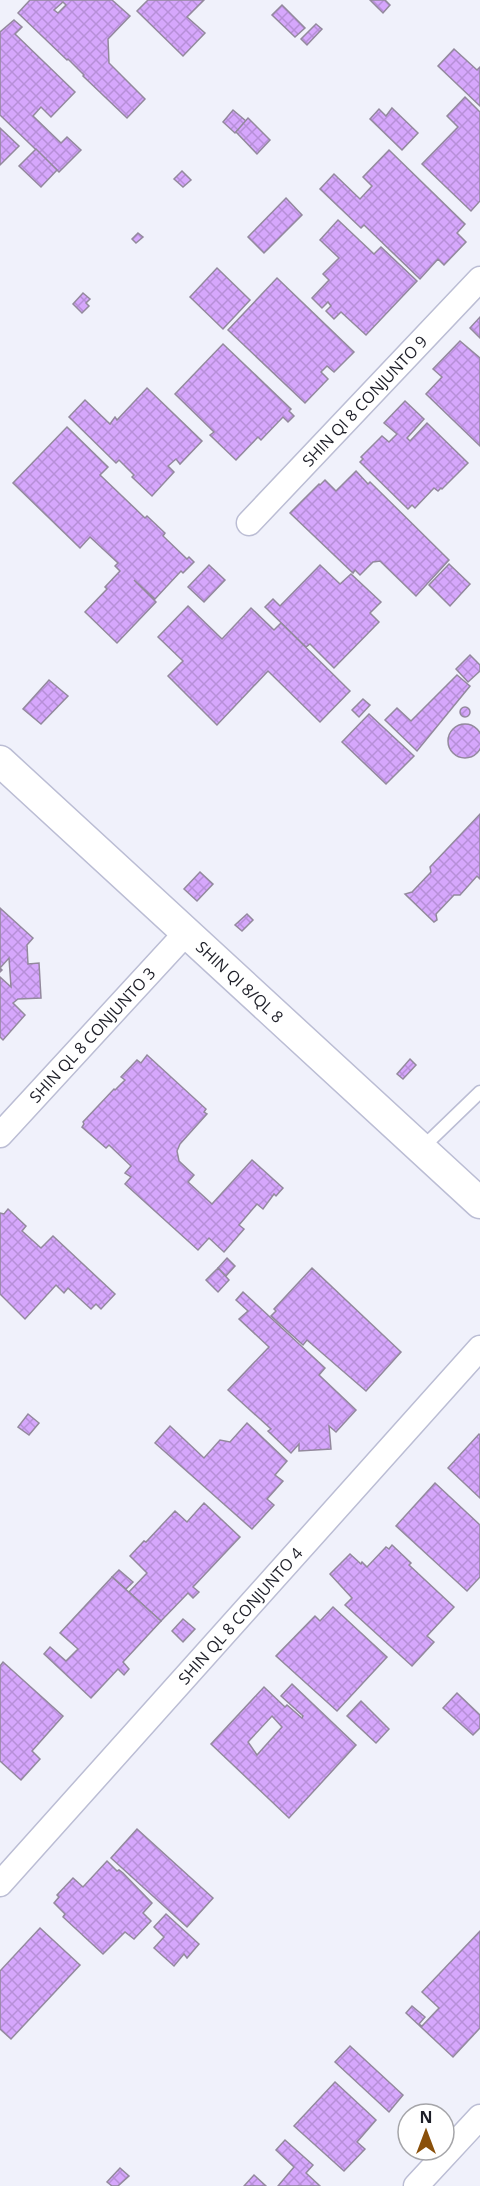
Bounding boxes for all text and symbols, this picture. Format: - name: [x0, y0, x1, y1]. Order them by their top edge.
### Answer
- street label: SHIN QI 8 CONJUNTO 9: [297, 331, 432, 471]
- street label: SHIN QI 8/QL 8: [191, 936, 288, 1028]
- street label: SHIN QL 8 CONJUNTO 3: [24, 963, 160, 1107]
- street label: SHIN QL 8 CONJUNTO 4: [173, 1543, 307, 1689]
- north arrow: [396, 2102, 456, 2162]
- text: N: [419, 2106, 433, 2128]

